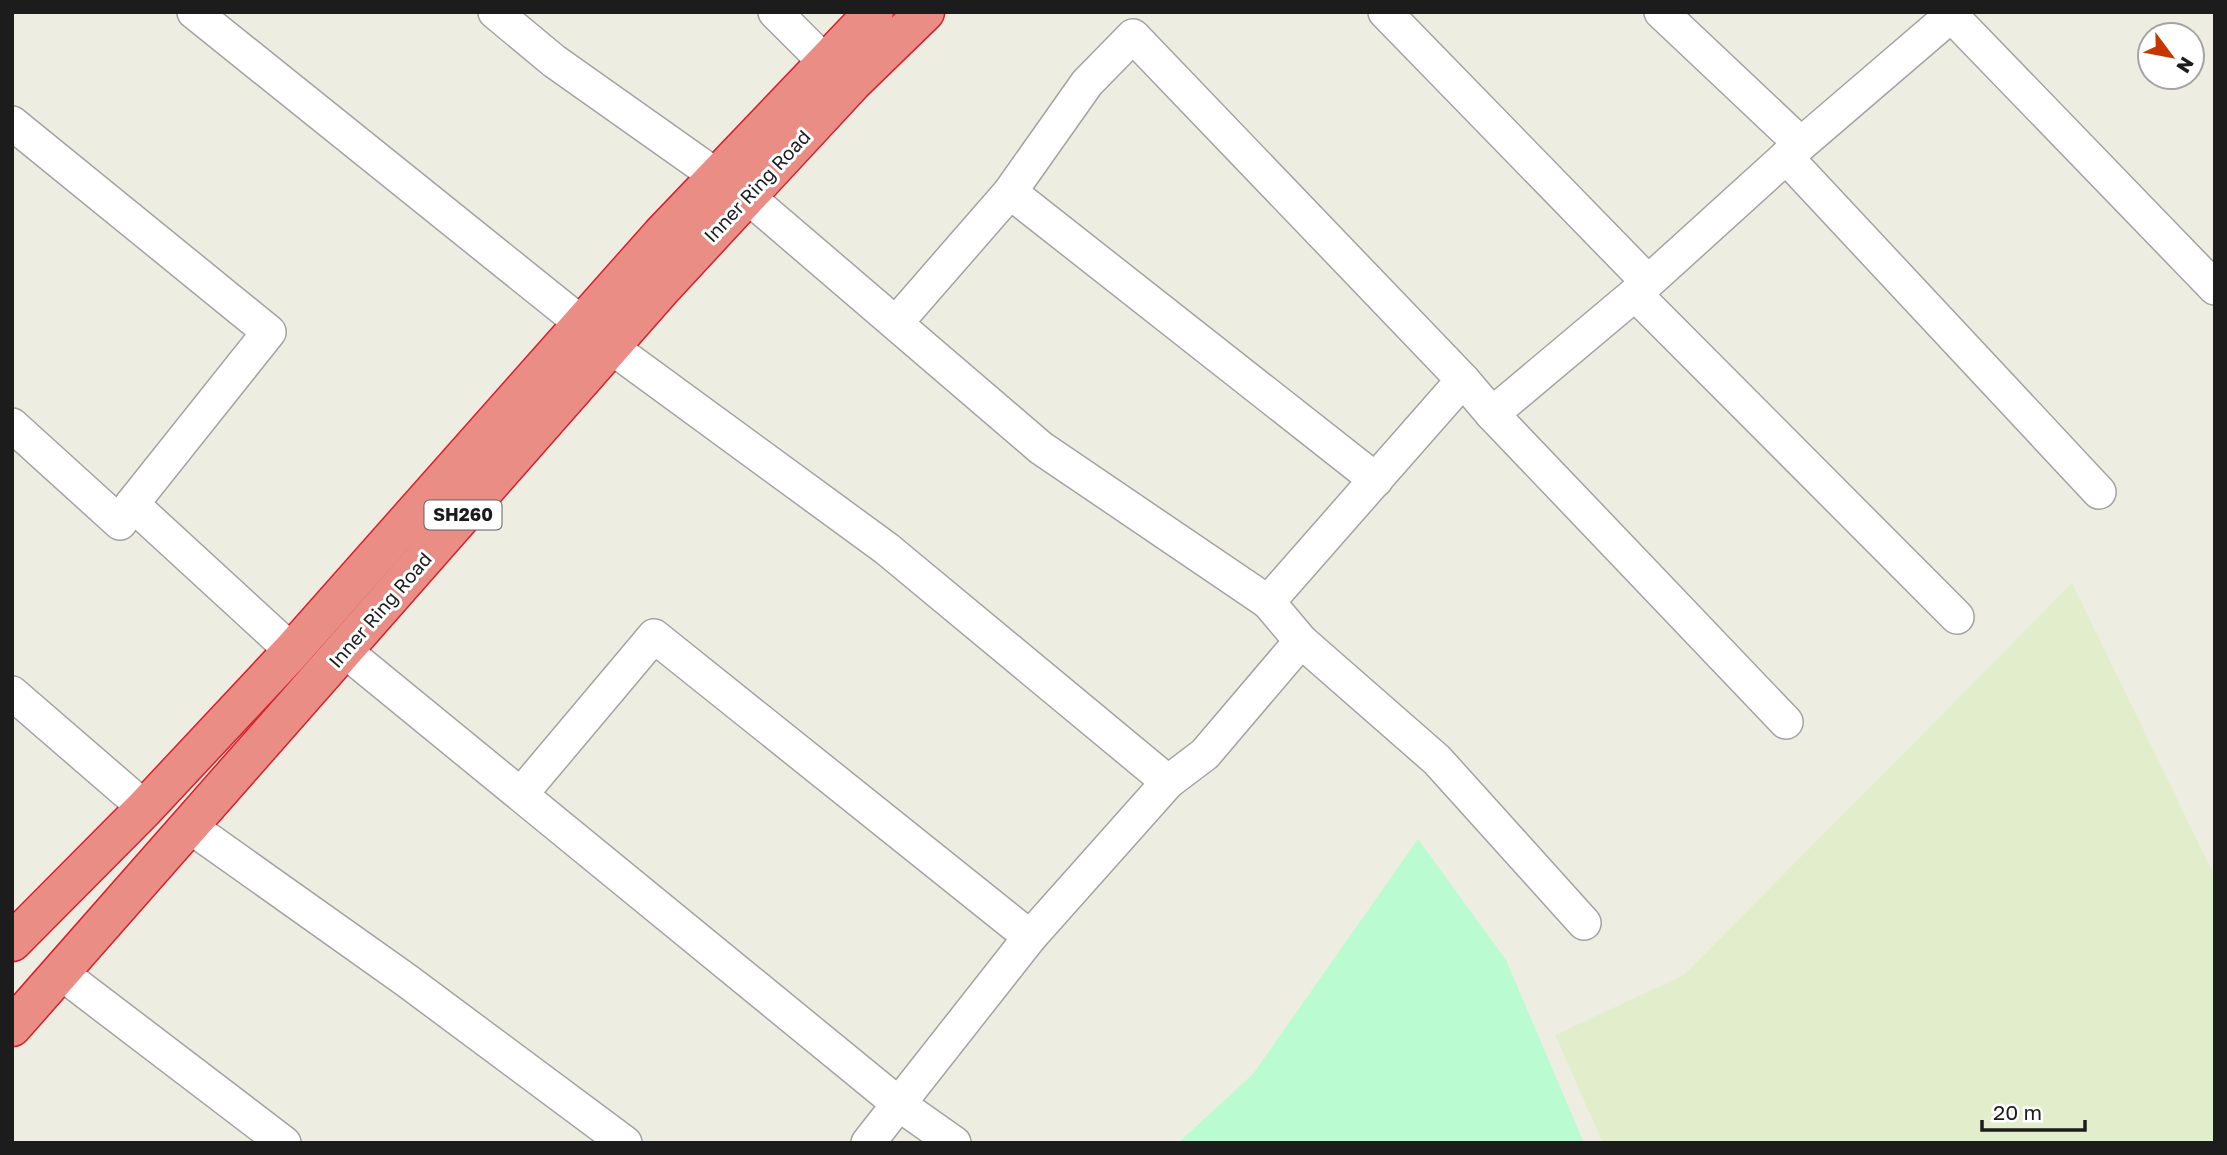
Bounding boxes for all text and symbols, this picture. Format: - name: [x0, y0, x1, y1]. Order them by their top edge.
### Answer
- north arrow: [2136, 21, 2206, 91]
- text: N: [2172, 53, 2199, 77]
- street label: Inner Ring Road: [699, 125, 815, 247]
- road number: SH260: [424, 500, 502, 530]
- street label: Inner Ring Road: [323, 547, 436, 672]
- scale bar: [1982, 1088, 2085, 1132]
- text: 20 m: [1993, 1099, 2042, 1125]

